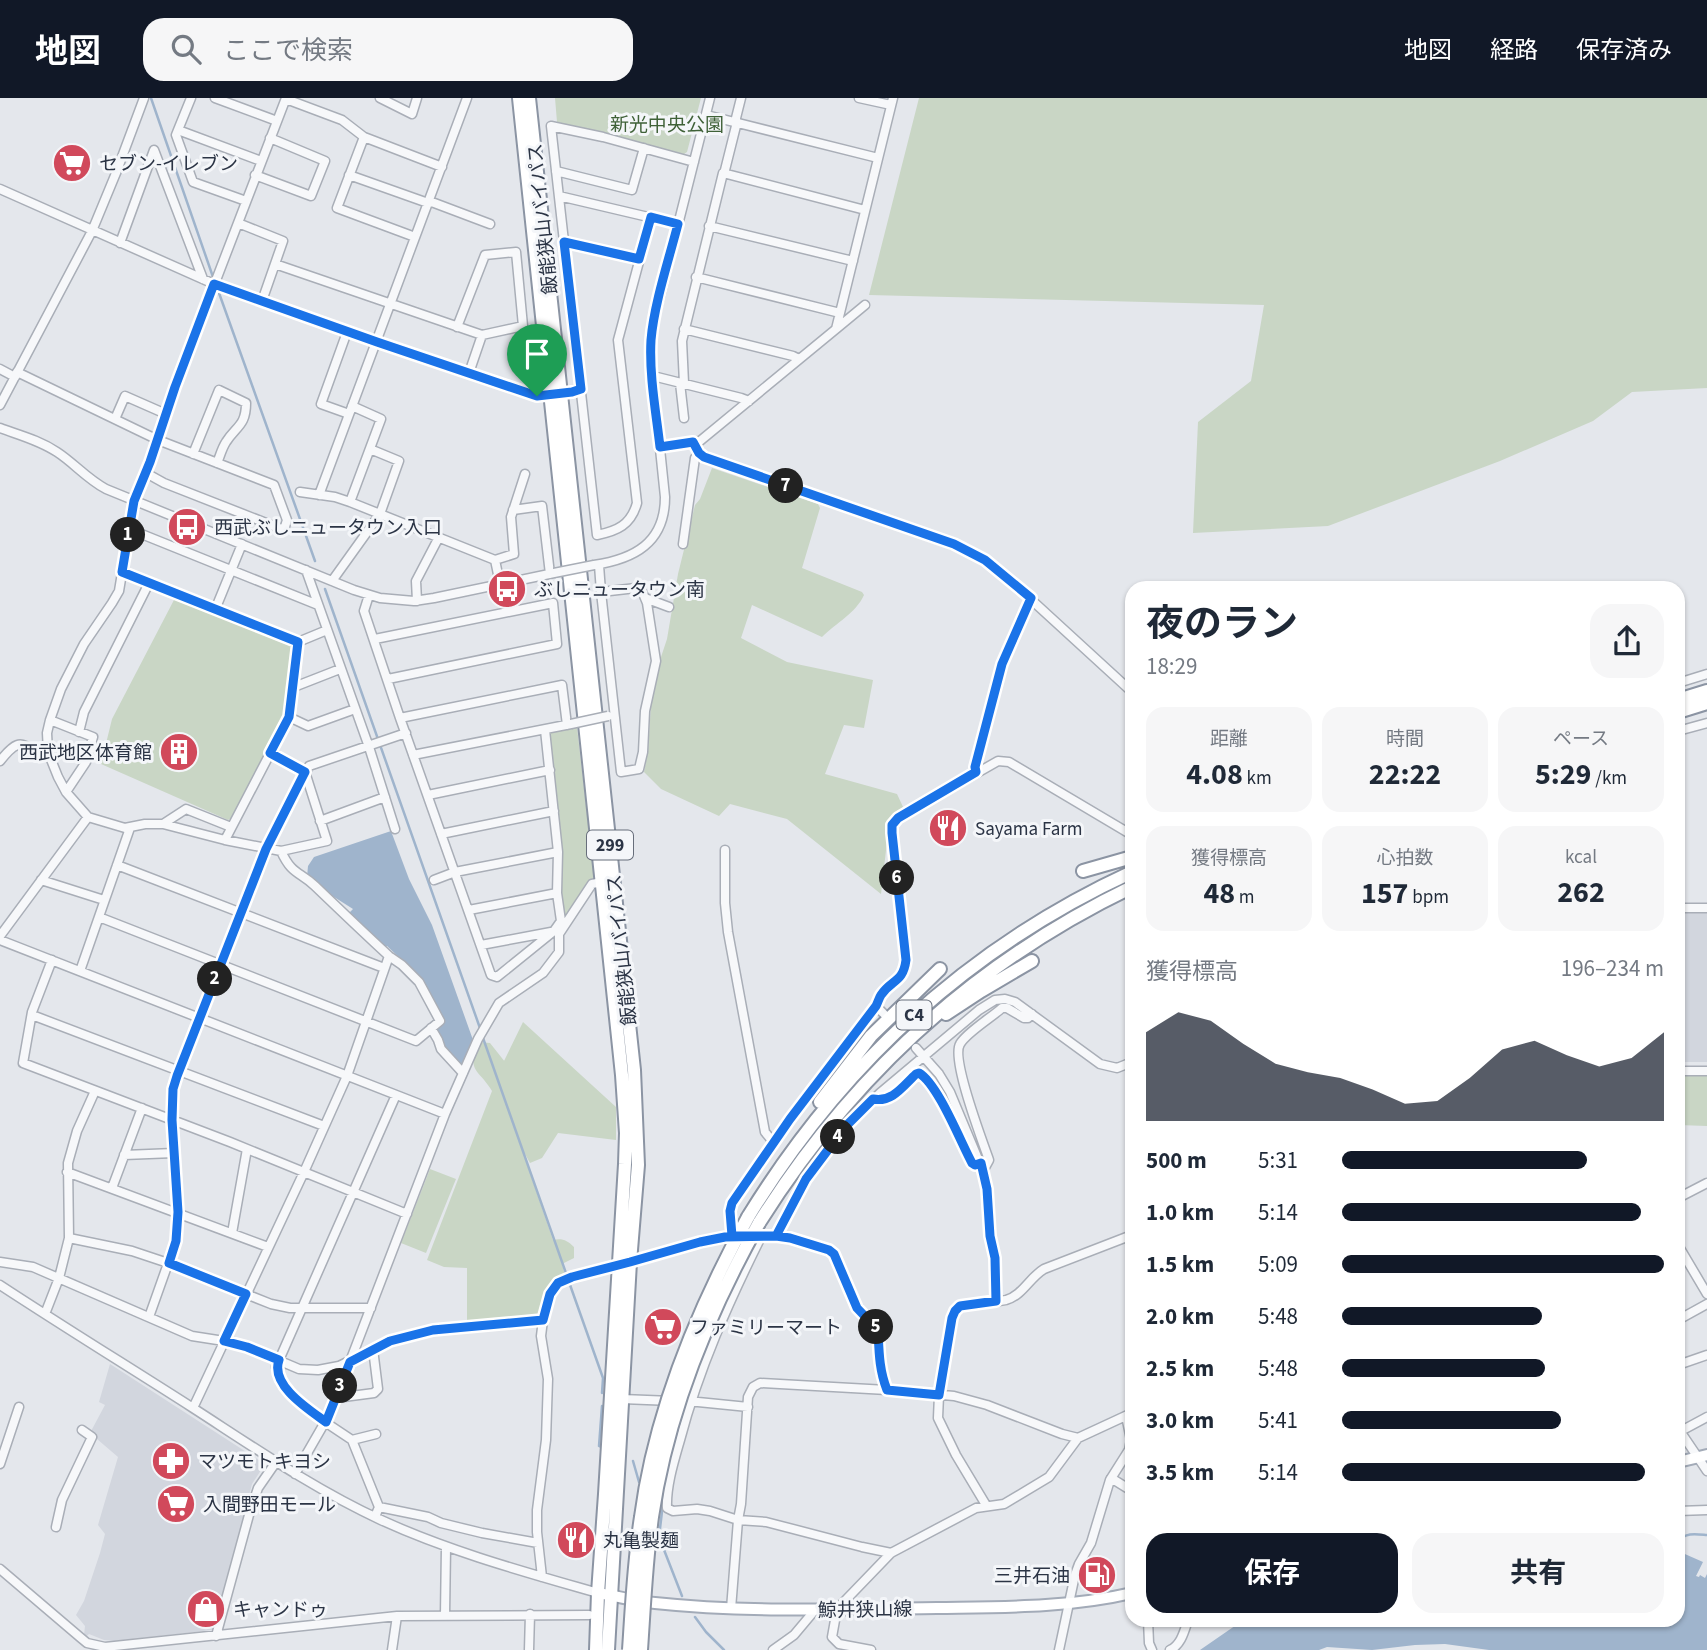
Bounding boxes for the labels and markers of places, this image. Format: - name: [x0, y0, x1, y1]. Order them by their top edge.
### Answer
- supermarket icon: セブン-イレブン: [51, 142, 93, 184]
- place label: セブン-イレブン: [99, 151, 238, 178]
- pin: [507, 324, 567, 396]
- pin: 7: [768, 468, 804, 504]
- bus stop icon: 西武ぶしニュータウン入口: [166, 506, 208, 548]
- place label: 西武ぶしニュータウン入口: [214, 515, 442, 542]
- pin: 1: [110, 518, 146, 552]
- bus stop icon: ぶしニュータウン南: [486, 568, 528, 610]
- place label: ぶしニュータウン南: [534, 577, 705, 604]
- building icon: 西武地区体育館: [158, 731, 200, 773]
- place label: 西武地区体育館: [19, 740, 152, 767]
- restaurant icon: Sayama Farm: [927, 807, 969, 849]
- place label: Sayama Farm: [975, 816, 1083, 843]
- pin: 6: [880, 860, 914, 896]
- pin: 2: [198, 962, 232, 996]
- pin: 4: [820, 1119, 856, 1154]
- supermarket icon: ファミリーマート: [642, 1306, 684, 1348]
- pin: 5: [858, 1310, 894, 1344]
- place label: ファミリーマート: [690, 1315, 842, 1342]
- pin: 3: [322, 1368, 358, 1404]
- pharmacy icon: マツモトキヨシ: [150, 1440, 192, 1482]
- place label: マツモトキヨシ: [198, 1449, 331, 1476]
- supermarket icon: 入間野田モール: [155, 1483, 197, 1525]
- place label: 入間野田モール: [203, 1492, 336, 1519]
- restaurant icon: 丸亀製麺: [555, 1519, 597, 1561]
- place label: 丸亀製麺: [603, 1528, 679, 1555]
- fuel station icon: 三井石油: [1076, 1554, 1118, 1596]
- place label: 三井石油: [994, 1563, 1070, 1590]
- shop icon: キャンドゥ: [185, 1588, 227, 1630]
- place label: キャンドゥ: [233, 1597, 328, 1624]

